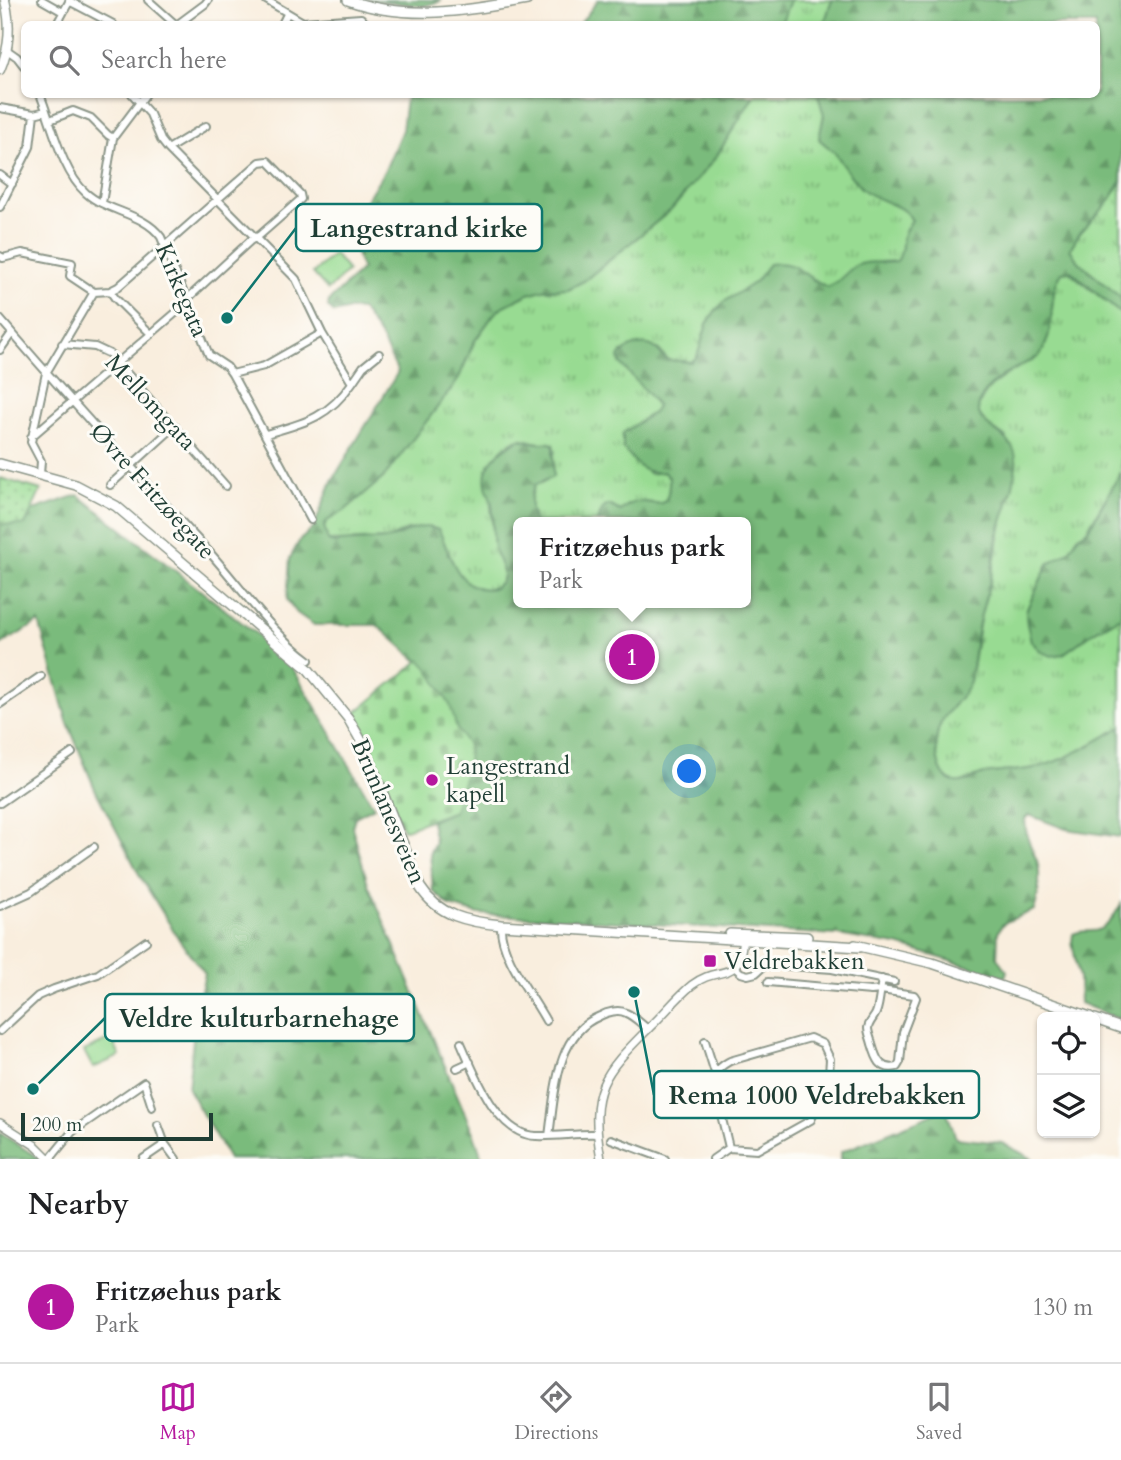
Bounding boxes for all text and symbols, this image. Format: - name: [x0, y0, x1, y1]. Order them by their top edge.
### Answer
- search box: [21, 21, 1100, 98]
- icon: search: [45, 41, 83, 79]
- text: Search here: [101, 42, 227, 77]
- callout: Langestrand kirke: [296, 204, 542, 251]
- text: Langestrand kirke: [310, 211, 528, 246]
- street label: Kirkegata: [147, 238, 216, 343]
- street label: Mellomgata: [97, 347, 204, 458]
- street label: Øvre Fritzøegate: [82, 416, 223, 567]
- popup: [513, 517, 751, 608]
- text: Fritzøehus park: [539, 530, 725, 565]
- text: Park: [539, 565, 583, 596]
- pin: 1: [609, 631, 655, 683]
- street label: Brunlanesveien: [343, 733, 434, 889]
- place label: Langestrand kapell: [446, 750, 570, 811]
- your location: [672, 754, 706, 788]
- marker: Langestrand kapell: [424, 772, 440, 788]
- place label: Veldrebakken: [724, 945, 865, 978]
- marker: Veldrebakken: [702, 953, 718, 969]
- callout: Veldre kulturbarnehage: [105, 994, 414, 1041]
- text: Veldre kulturbarnehage: [119, 1001, 399, 1036]
- map controls: [1037, 1012, 1100, 1138]
- button: locate: [1037, 1012, 1100, 1075]
- callout: Rema 1000 Veldrebakken: [654, 1071, 979, 1118]
- button: layers: [1037, 1075, 1100, 1138]
- text: Rema 1000 Veldrebakken: [669, 1078, 966, 1113]
- scale bar: [21, 1110, 214, 1142]
- text: 200 m: [32, 1112, 82, 1138]
- text: Nearby: [28, 1184, 129, 1225]
- text: Fritzøehus park: [95, 1274, 281, 1309]
- text: 1: [45, 1292, 57, 1323]
- text: 130 m: [1032, 1292, 1093, 1323]
- text: Park: [95, 1309, 139, 1340]
- tab: Map: [159, 1378, 197, 1446]
- tab: Directions: [515, 1378, 598, 1446]
- tab: Saved: [916, 1378, 962, 1446]

